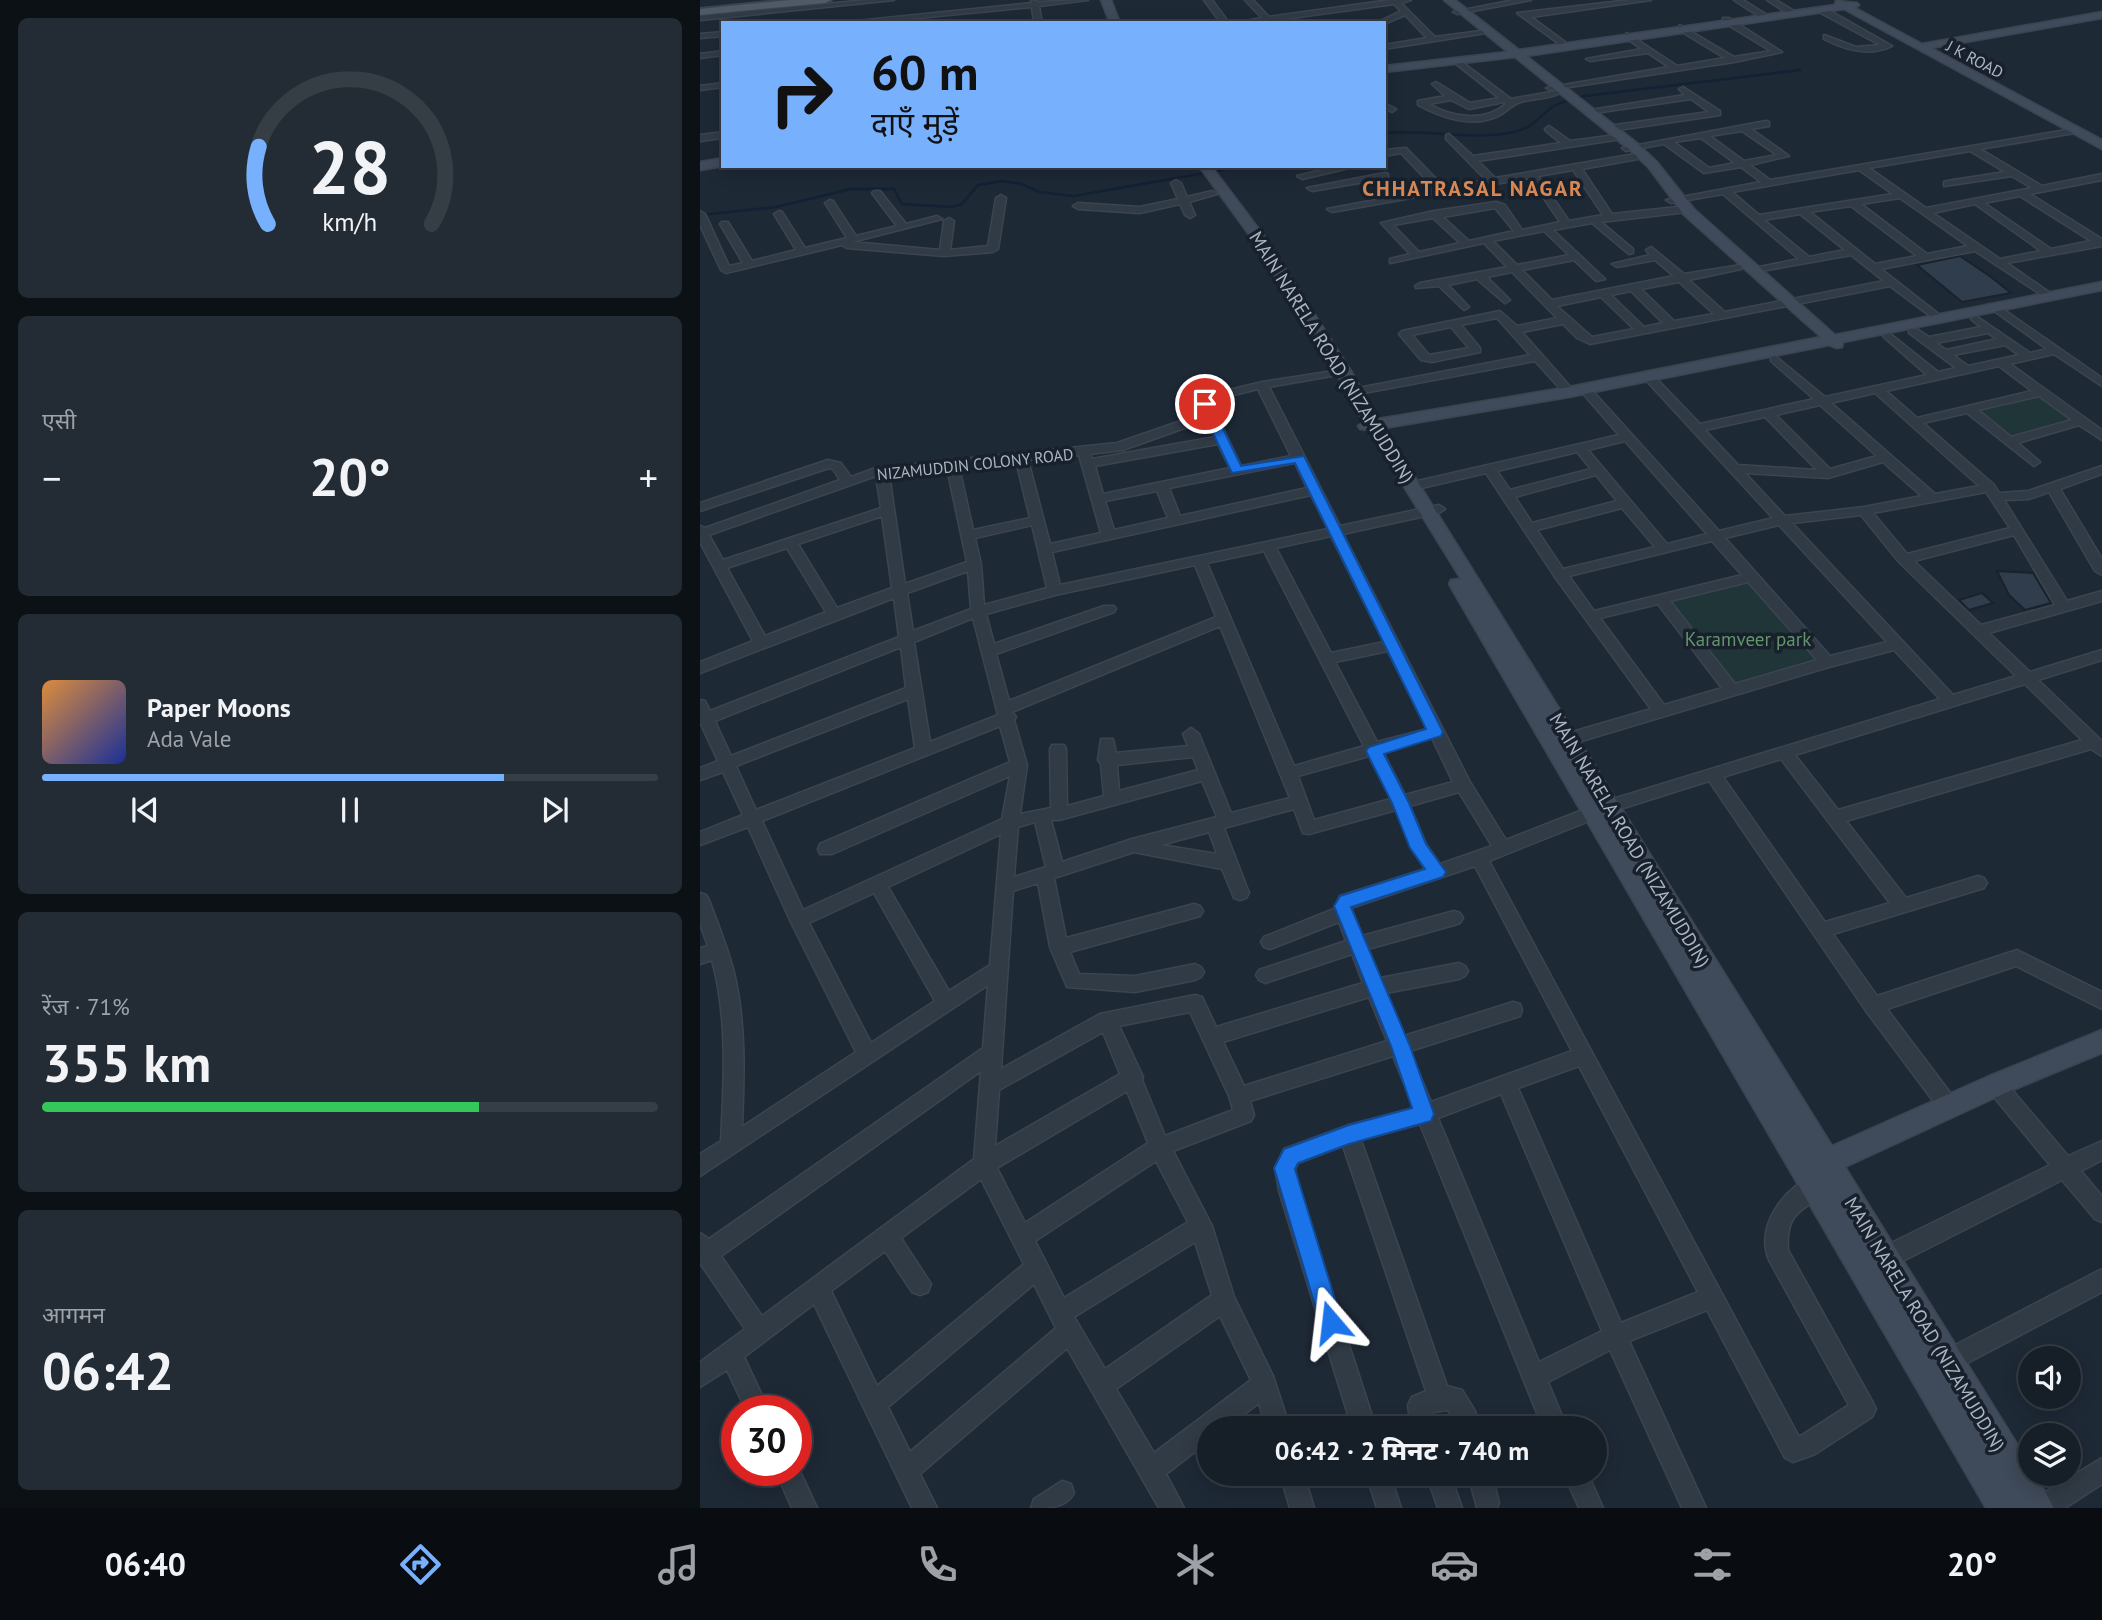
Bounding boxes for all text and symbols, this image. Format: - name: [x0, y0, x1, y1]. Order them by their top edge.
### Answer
- street label: J K ROAD: [1942, 35, 2007, 82]
- text: 60 m: [871, 40, 978, 104]
- icon: right: [756, 49, 847, 140]
- text: दाएँ मुड़ें: [871, 102, 959, 144]
- text: 28: [309, 120, 391, 214]
- district label: CHHATRASAL NAGAR: [1362, 175, 1584, 202]
- text: km/h: [323, 206, 377, 238]
- street label: MAIN NARELA ROAD (NIZAMUDDIN): [1244, 227, 1420, 487]
- pin: [1175, 374, 1235, 434]
- icon: arrive: [1186, 385, 1224, 423]
- text: एसी: [42, 406, 76, 435]
- text: 20°: [309, 443, 391, 510]
- street label: NIZAMUDDIN COLONY ROAD: [876, 444, 1074, 484]
- text: −: [42, 453, 61, 502]
- text: +: [639, 453, 658, 502]
- park label: Karamveer park: [1685, 627, 1811, 651]
- text: Paper Moons: [147, 691, 291, 724]
- street label: MAIN NARELA ROAD (NIZAMUDDIN): [1544, 708, 1716, 972]
- text: Ada Vale: [147, 724, 231, 753]
- icon: previous: [126, 791, 164, 829]
- icon: pause: [331, 791, 369, 829]
- icon: next: [536, 791, 574, 829]
- text: रेंज · 71%: [42, 992, 130, 1021]
- text: 355 km: [42, 1029, 211, 1096]
- street label: MAIN NARELA ROAD (NIZAMUDDIN): [1839, 1192, 2011, 1456]
- position arrow: [1294, 1285, 1368, 1359]
- text: आगमन: [42, 1300, 105, 1329]
- text: 06:42: [42, 1337, 174, 1404]
- map controls: [2018, 1346, 2081, 1486]
- button: sound: [2018, 1346, 2081, 1409]
- speed limit sign: 30: [721, 1395, 812, 1486]
- button: layers: [2018, 1423, 2081, 1486]
- text: 06:42 · 2 मिनट · 740 m: [1275, 1434, 1529, 1467]
- icon: directions: [396, 1540, 445, 1589]
- icon: music: [654, 1540, 703, 1589]
- icon: phone: [913, 1540, 962, 1589]
- icon: climate: [1171, 1540, 1220, 1589]
- icon: car: [1430, 1540, 1479, 1589]
- icon: filters: [1688, 1540, 1737, 1589]
- text: 06:40: [105, 1543, 186, 1585]
- text: 20°: [1947, 1543, 1997, 1585]

